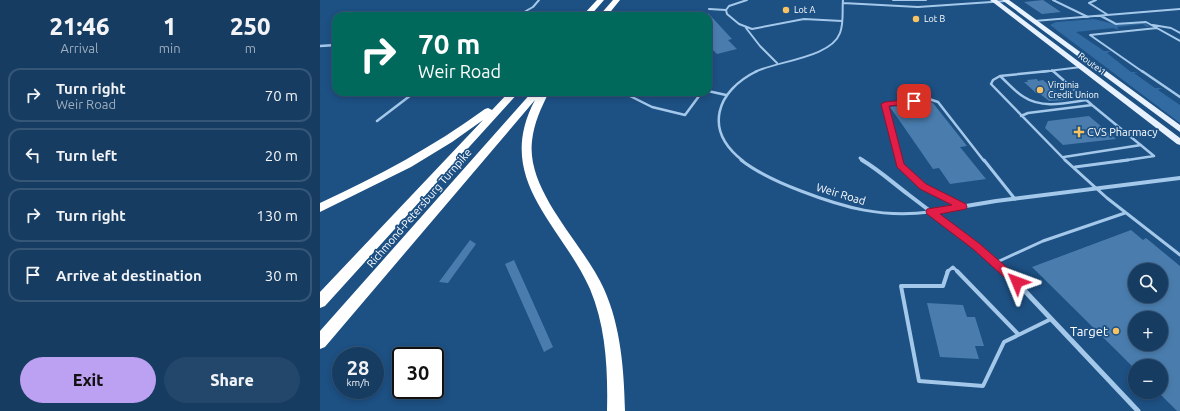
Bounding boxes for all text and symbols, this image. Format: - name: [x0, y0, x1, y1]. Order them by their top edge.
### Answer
- marker: Lot A: [781, 5, 791, 15]
- place label: Lot A: [794, 5, 815, 15]
- text: 21:46: [49, 13, 109, 40]
- text: 1: [163, 13, 176, 40]
- text: 250: [230, 13, 271, 40]
- marker: Lot B: [911, 14, 921, 24]
- place label: Lot B: [924, 14, 945, 24]
- icon: right: [352, 28, 404, 80]
- text: 70 m: [418, 28, 480, 59]
- text: Arrival: [60, 41, 98, 55]
- text: min: [159, 41, 181, 55]
- text: m: [245, 41, 256, 55]
- street label: Route 1: [1076, 50, 1108, 78]
- text: Weir Road: [418, 61, 501, 81]
- text: Turn right: [56, 80, 126, 97]
- place label: Virginia Credit Union: [1048, 80, 1099, 100]
- icon: right: [22, 84, 44, 106]
- pin: [897, 84, 931, 118]
- marker: Virginia Credit Union: [1035, 85, 1045, 95]
- text: 70 m: [265, 87, 298, 104]
- icon: arrive: [903, 90, 925, 112]
- text: Weir Road: [56, 97, 116, 111]
- place label: CVS Pharmacy: [1087, 126, 1158, 138]
- marker: CVS Pharmacy: [1074, 127, 1084, 137]
- icon: left: [22, 144, 44, 166]
- street label: Richmond-Petersburg Turnpike: [364, 146, 474, 270]
- text: Turn left: [56, 147, 117, 164]
- text: 20 m: [265, 147, 298, 164]
- street label: Weir Road: [815, 181, 867, 207]
- icon: right: [22, 204, 44, 226]
- text: Turn right: [56, 207, 126, 224]
- text: 130 m: [256, 207, 298, 224]
- position arrow: [996, 261, 1038, 303]
- map controls: [1128, 263, 1168, 399]
- button: search: [1128, 263, 1168, 303]
- icon: arrive: [22, 264, 44, 286]
- text: Arrive at destination: [56, 267, 202, 284]
- text: 30 m: [265, 267, 298, 284]
- button: +: [1128, 311, 1168, 351]
- place label: Target: [1070, 324, 1108, 338]
- marker: Target: [1111, 326, 1121, 336]
- speed limit sign: 30: [392, 347, 444, 399]
- text: 28: [347, 356, 369, 379]
- button: Exit: [20, 357, 156, 403]
- button: Share: [164, 357, 300, 403]
- button: −: [1128, 359, 1168, 399]
- text: km/h: [346, 377, 370, 388]

